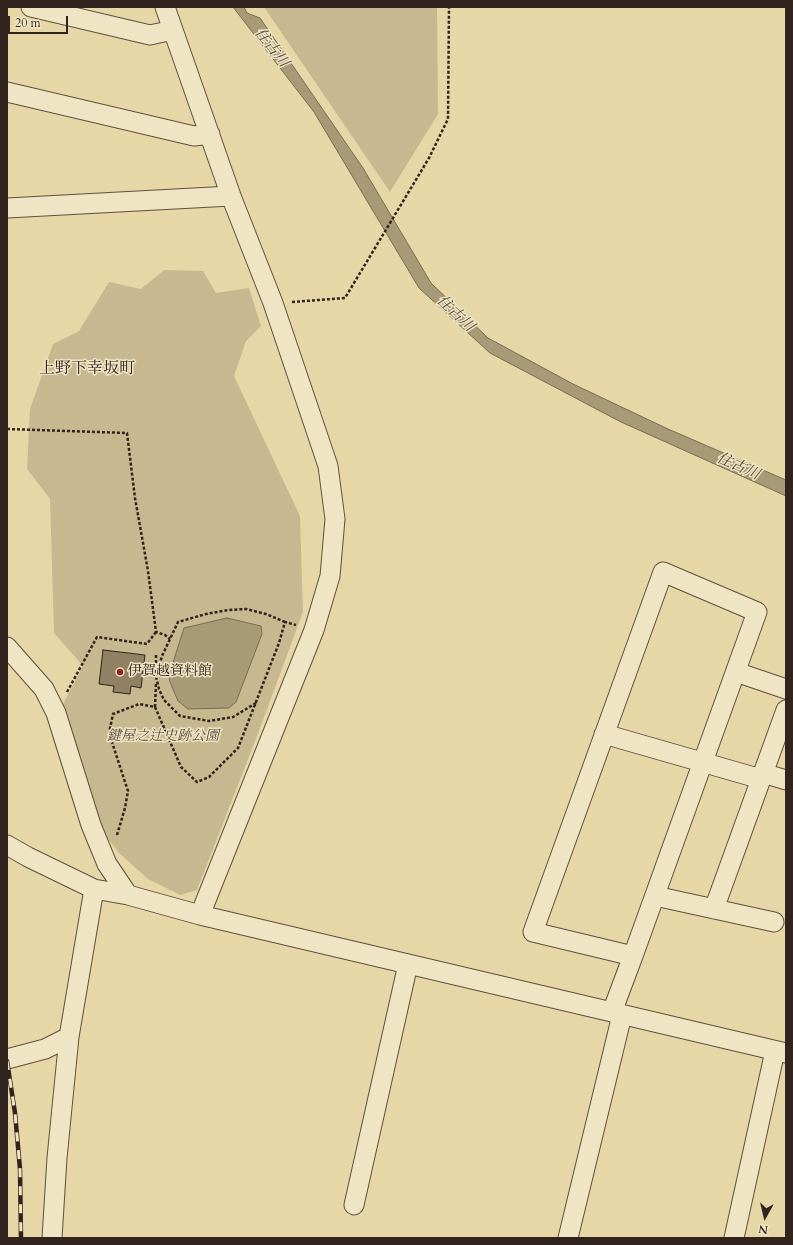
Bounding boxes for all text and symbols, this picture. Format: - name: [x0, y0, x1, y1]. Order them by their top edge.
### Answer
- scale bar: [10, 8, 70, 34]
- text: 20 m: [15, 15, 41, 31]
- water label: 住古川: [250, 25, 292, 71]
- water label: 住古川: [432, 292, 478, 336]
- district label: 上野下幸坂町: [39, 359, 135, 379]
- water label: 住古川: [714, 450, 762, 484]
- place label: 伊賀越資料館: [128, 664, 212, 680]
- marker: 伊賀越資料館: [115, 667, 125, 677]
- park label: 鍵屋之辻史跡公園: [107, 729, 219, 745]
- north arrow: [745, 1197, 785, 1237]
- text: N: [757, 1221, 769, 1237]

